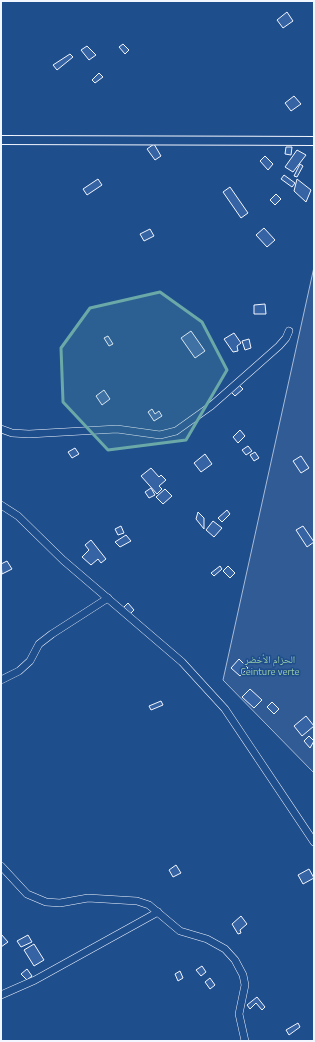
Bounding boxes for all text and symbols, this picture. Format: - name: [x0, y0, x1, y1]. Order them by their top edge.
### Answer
- park label: الحزام الأخضر Ceinture verte: [240, 652, 300, 679]

